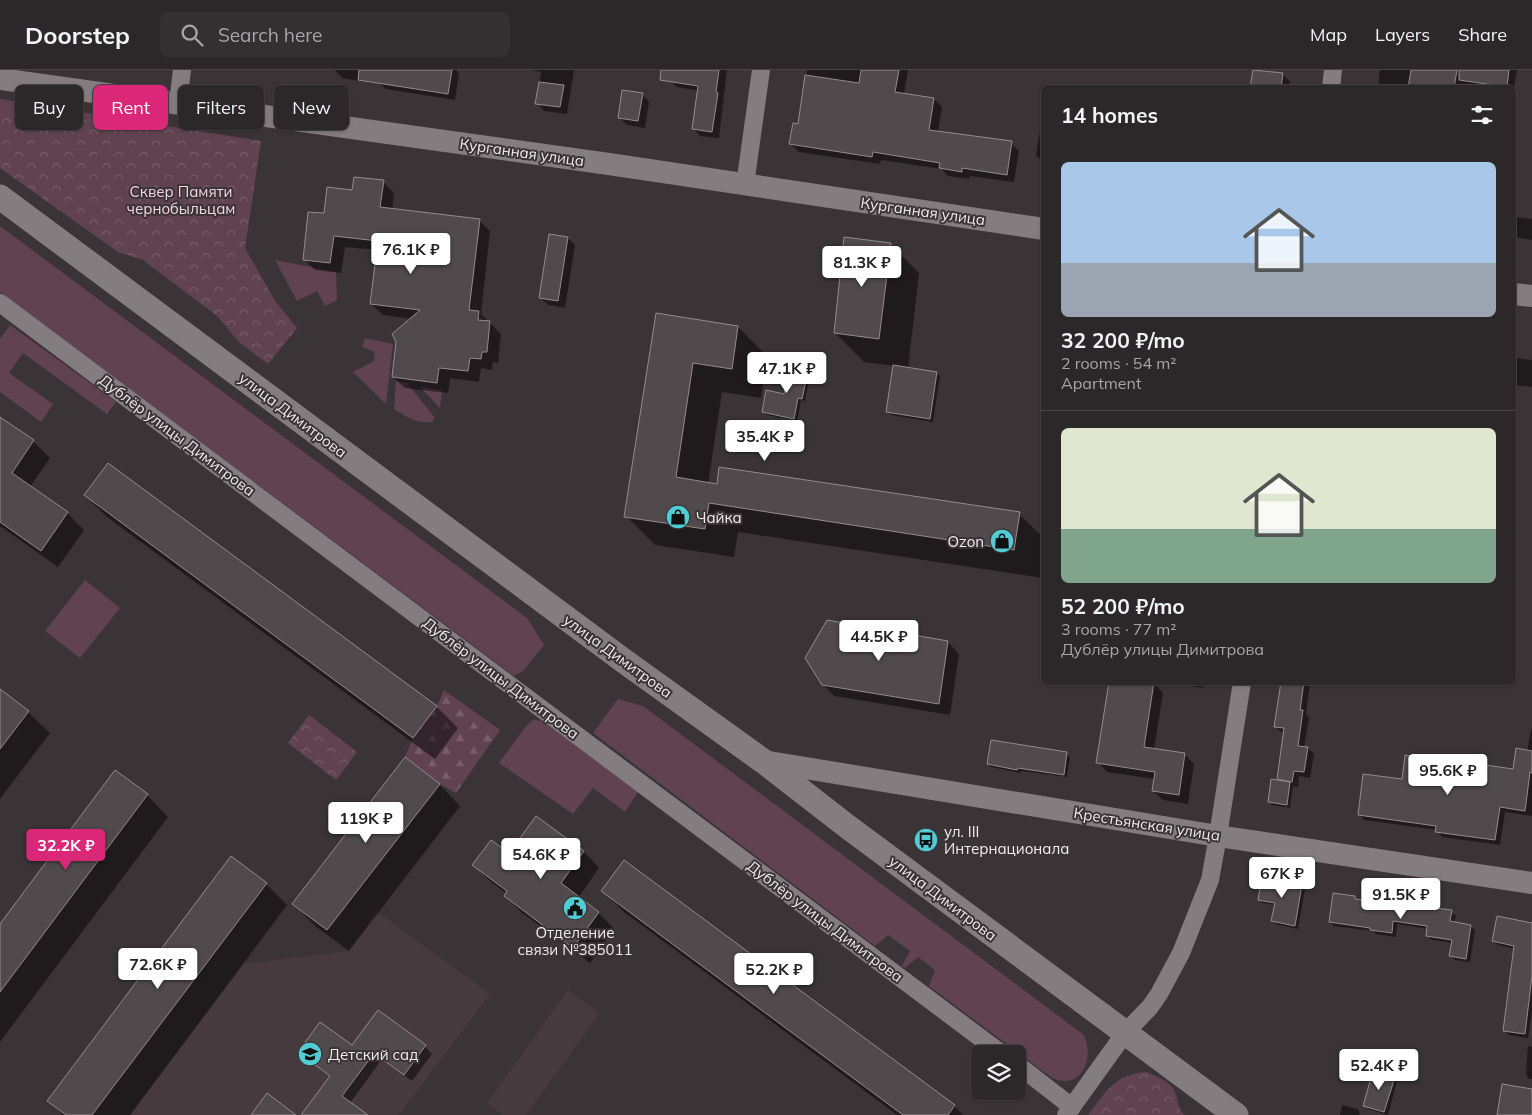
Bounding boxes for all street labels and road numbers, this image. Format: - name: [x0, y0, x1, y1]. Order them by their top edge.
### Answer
- street label: Курганная улица: [459, 134, 585, 170]
- street label: Курганная улица: [860, 193, 986, 229]
- street label: улица Димитрова: [235, 368, 351, 462]
- street label: Дублёр улицы Димитрова: [95, 370, 259, 500]
- street label: улица Димитрова: [560, 610, 676, 702]
- street label: Дублёр улицы Димитрова: [419, 613, 583, 743]
- street label: Крестьянская улица: [1072, 803, 1222, 845]
- street label: улица Димитрова: [885, 851, 1001, 945]
- street label: Дублёр улицы Димитрова: [743, 856, 907, 986]

